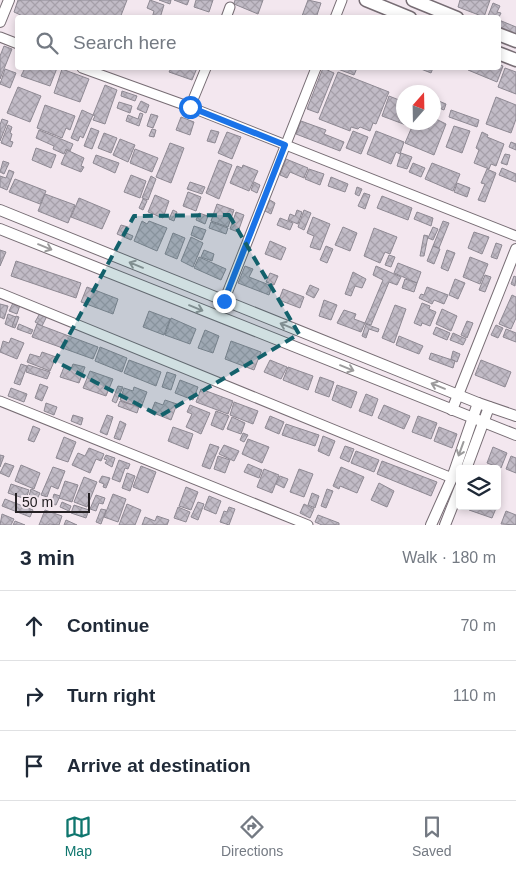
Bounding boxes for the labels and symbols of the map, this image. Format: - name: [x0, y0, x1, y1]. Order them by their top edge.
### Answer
- north arrow: [396, 85, 441, 130]
- route start: [179, 96, 202, 119]
- one-way arrow: [37, 243, 52, 252]
- one-way arrow: [129, 260, 144, 270]
- route end: [213, 290, 236, 313]
- one-way arrow: [188, 303, 203, 313]
- one-way arrow: [280, 321, 295, 330]
- one-way arrow: [339, 364, 354, 373]
- one-way arrow: [431, 381, 446, 390]
- one-way arrow: [456, 440, 465, 456]
- scale bar: [15, 490, 90, 513]

